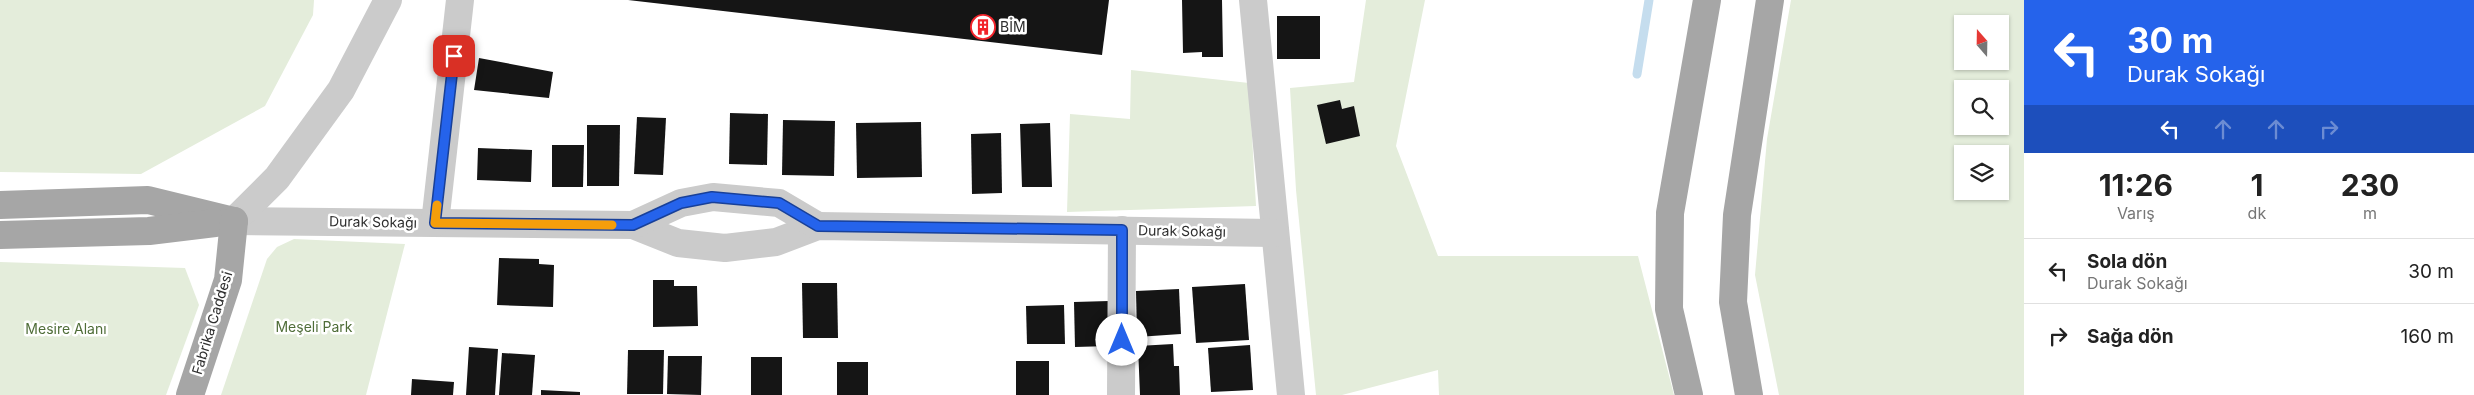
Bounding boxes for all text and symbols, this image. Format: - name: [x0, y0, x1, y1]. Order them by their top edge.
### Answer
- building icon: BİM: [970, 14, 996, 40]
- north arrow: [1954, 15, 2009, 70]
- map controls: [1954, 15, 2009, 200]
- place label: BİM: [1000, 18, 1026, 35]
- text: 30 m: [2127, 19, 2213, 61]
- icon: left: [2044, 20, 2109, 85]
- pin: [433, 35, 475, 77]
- icon: arrive: [440, 42, 468, 70]
- text: Durak Sokağı: [2127, 61, 2265, 87]
- button: search: [1954, 80, 2009, 135]
- icon: left: [2156, 115, 2184, 143]
- icon: ahead: [2209, 115, 2237, 143]
- icon: ahead: [2262, 115, 2290, 143]
- icon: right: [2315, 115, 2343, 143]
- button: layers: [1954, 145, 2009, 200]
- text: 11:26: [2099, 167, 2173, 203]
- text: 1: [2250, 167, 2263, 203]
- text: 230: [2341, 167, 2399, 203]
- text: Varış: [2117, 203, 2155, 223]
- text: dk: [2248, 203, 2266, 223]
- text: m: [2363, 203, 2377, 223]
- street label: Durak Sokağı: [329, 212, 417, 231]
- street label: Durak Sokağı: [1138, 221, 1226, 240]
- text: Sola dön: [2087, 250, 2167, 273]
- icon: left: [2044, 257, 2072, 285]
- text: 30 m: [2408, 260, 2454, 283]
- street label: Fabrika Caddesi: [188, 269, 235, 376]
- text: Durak Sokağı: [2087, 273, 2188, 293]
- position arrow: [1095, 313, 1147, 365]
- park label: Meşeli Park: [275, 318, 353, 335]
- park label: Mesire Alanı: [25, 320, 107, 337]
- icon: right: [2044, 322, 2072, 350]
- text: Sağa dön: [2087, 325, 2173, 348]
- text: 160 m: [2401, 325, 2454, 348]

